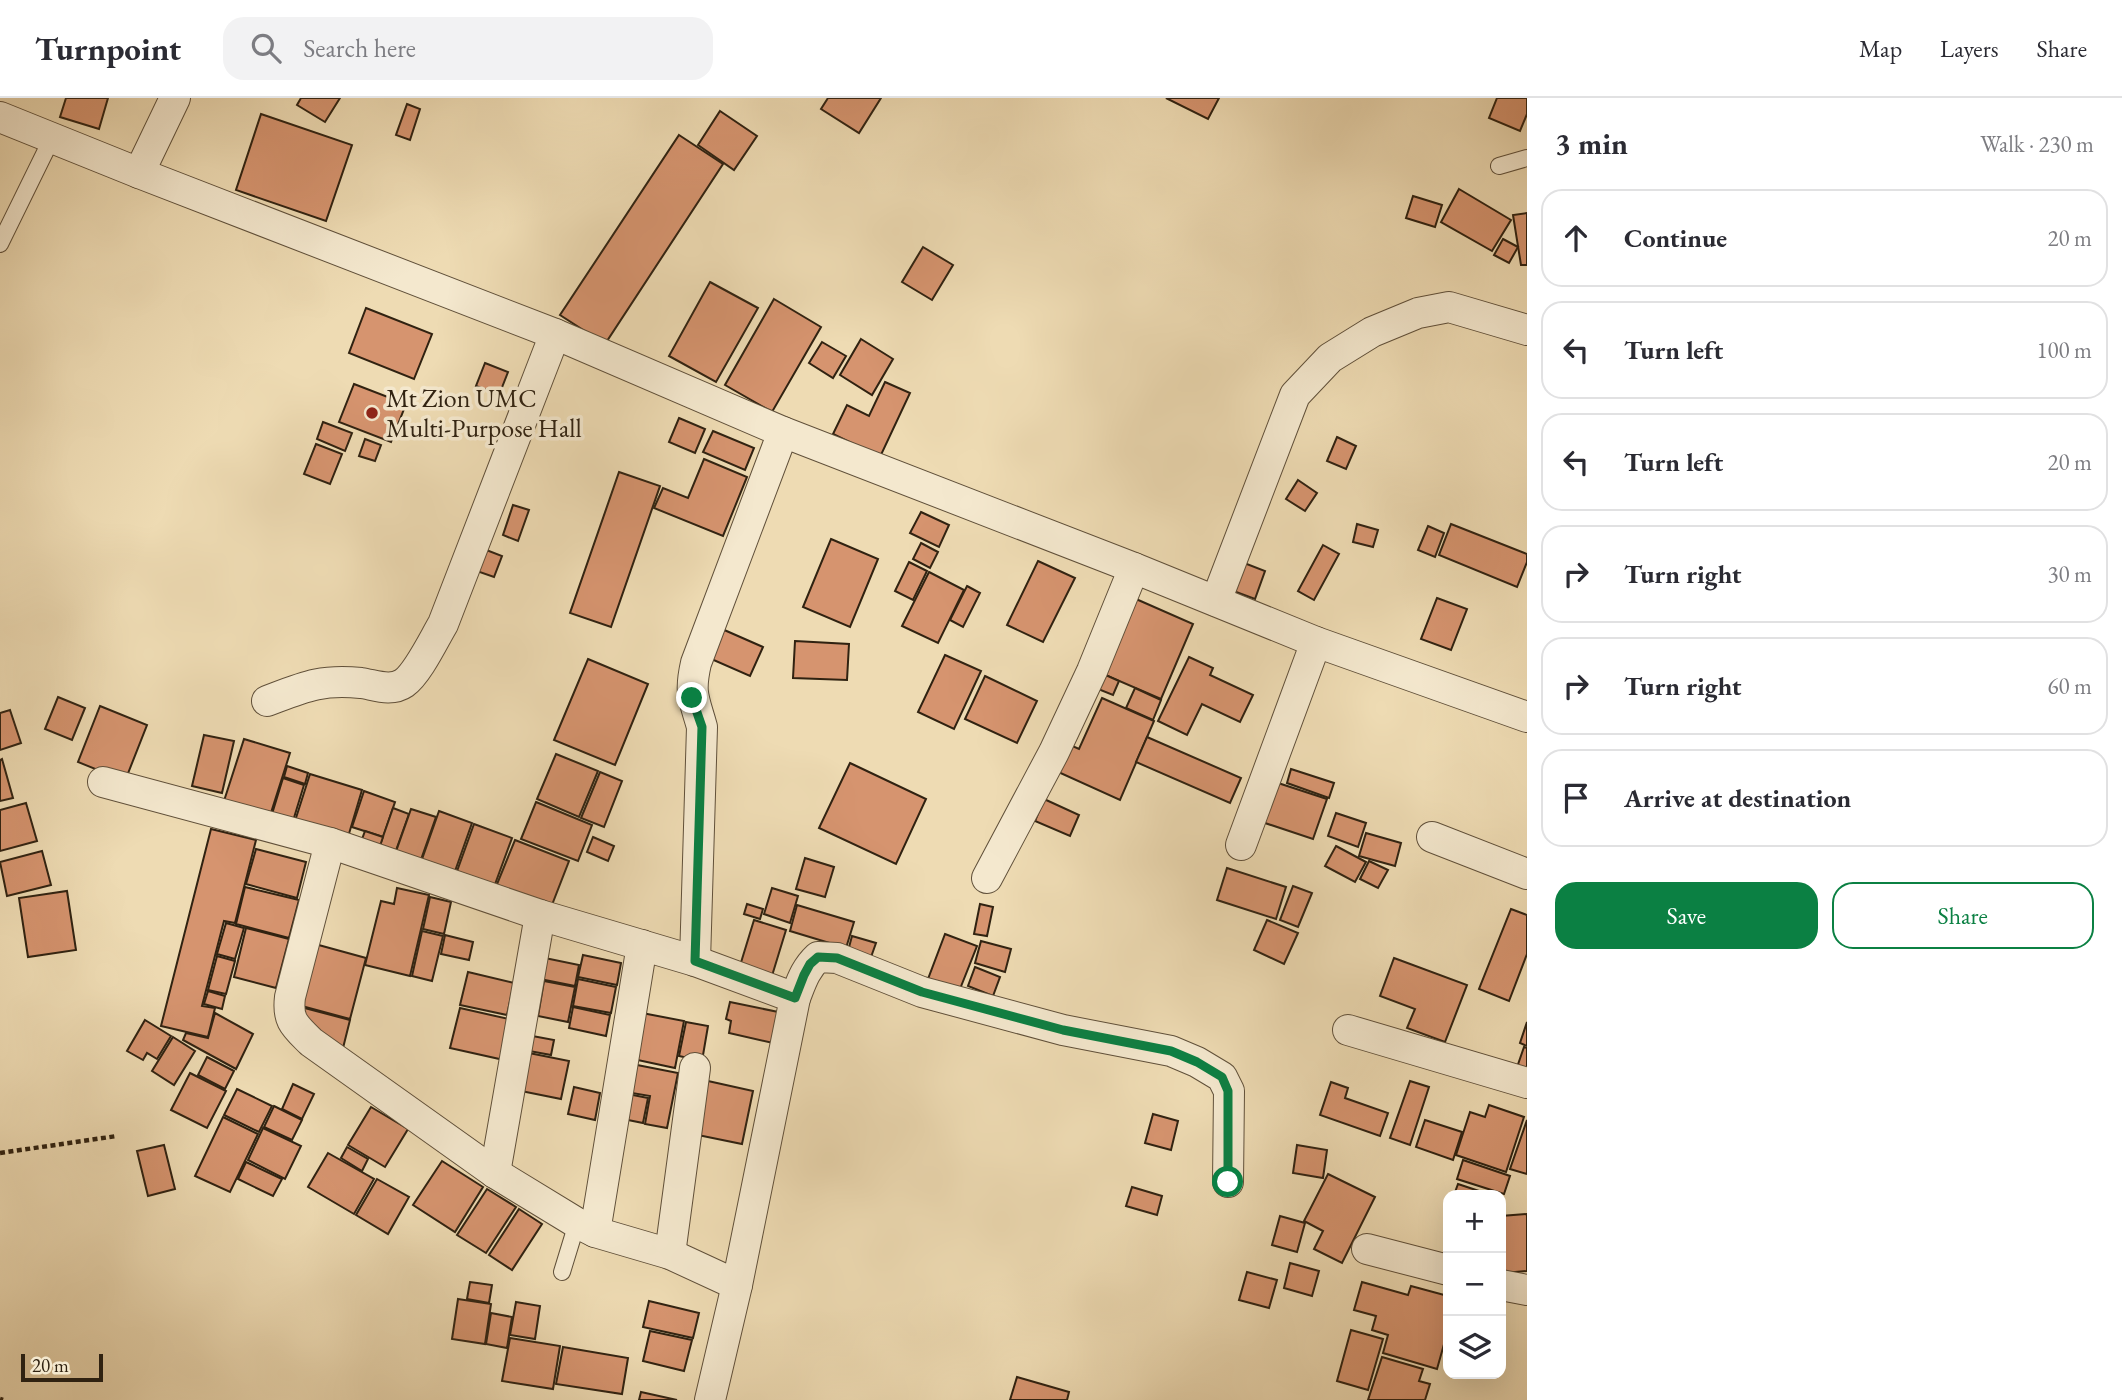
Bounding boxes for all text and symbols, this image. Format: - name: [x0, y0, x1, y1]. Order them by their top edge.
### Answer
- search box: [223, 17, 713, 80]
- text: Turnpoint: [35, 27, 181, 70]
- icon: search: [247, 29, 285, 67]
- text: Search here: [303, 31, 416, 65]
- text: Map: [1859, 33, 1902, 64]
- text: Layers: [1940, 33, 1999, 64]
- text: Share: [2037, 33, 2087, 64]
- text: 3 min: [1555, 124, 1628, 163]
- text: Walk · 230 m: [1980, 129, 2094, 159]
- icon: ahead: [1557, 219, 1595, 257]
- text: Continue: [1624, 221, 1727, 255]
- text: 20 m: [2047, 223, 2092, 253]
- icon: left: [1557, 331, 1595, 369]
- text: Turn left: [1624, 333, 1723, 367]
- text: 100 m: [2036, 335, 2092, 365]
- place label: Mt Zion UMC Multi-Purpose Hall: [386, 381, 582, 445]
- marker: Mt Zion UMC Multi-Purpose Hall: [364, 405, 380, 421]
- icon: left: [1557, 443, 1595, 481]
- text: Turn left: [1624, 445, 1723, 479]
- text: 20 m: [2047, 447, 2092, 477]
- icon: right: [1557, 555, 1595, 593]
- text: Turn right: [1624, 557, 1742, 591]
- text: 30 m: [2047, 559, 2092, 589]
- icon: right: [1557, 667, 1595, 705]
- text: Turn right: [1624, 669, 1742, 703]
- text: 60 m: [2047, 671, 2092, 701]
- route end: [676, 682, 707, 713]
- icon: arrive: [1557, 779, 1595, 817]
- text: Arrive at destination: [1624, 781, 1851, 815]
- button: Save: [1555, 882, 1818, 949]
- button: Share: [1832, 882, 2094, 949]
- route start: [1212, 1166, 1243, 1197]
- map controls: [1443, 1190, 1506, 1379]
- button: +: [1443, 1190, 1506, 1253]
- button: −: [1443, 1253, 1506, 1316]
- button: layers: [1443, 1316, 1506, 1379]
- scale bar: [21, 1351, 103, 1383]
- text: 20 m: [32, 1353, 69, 1378]

